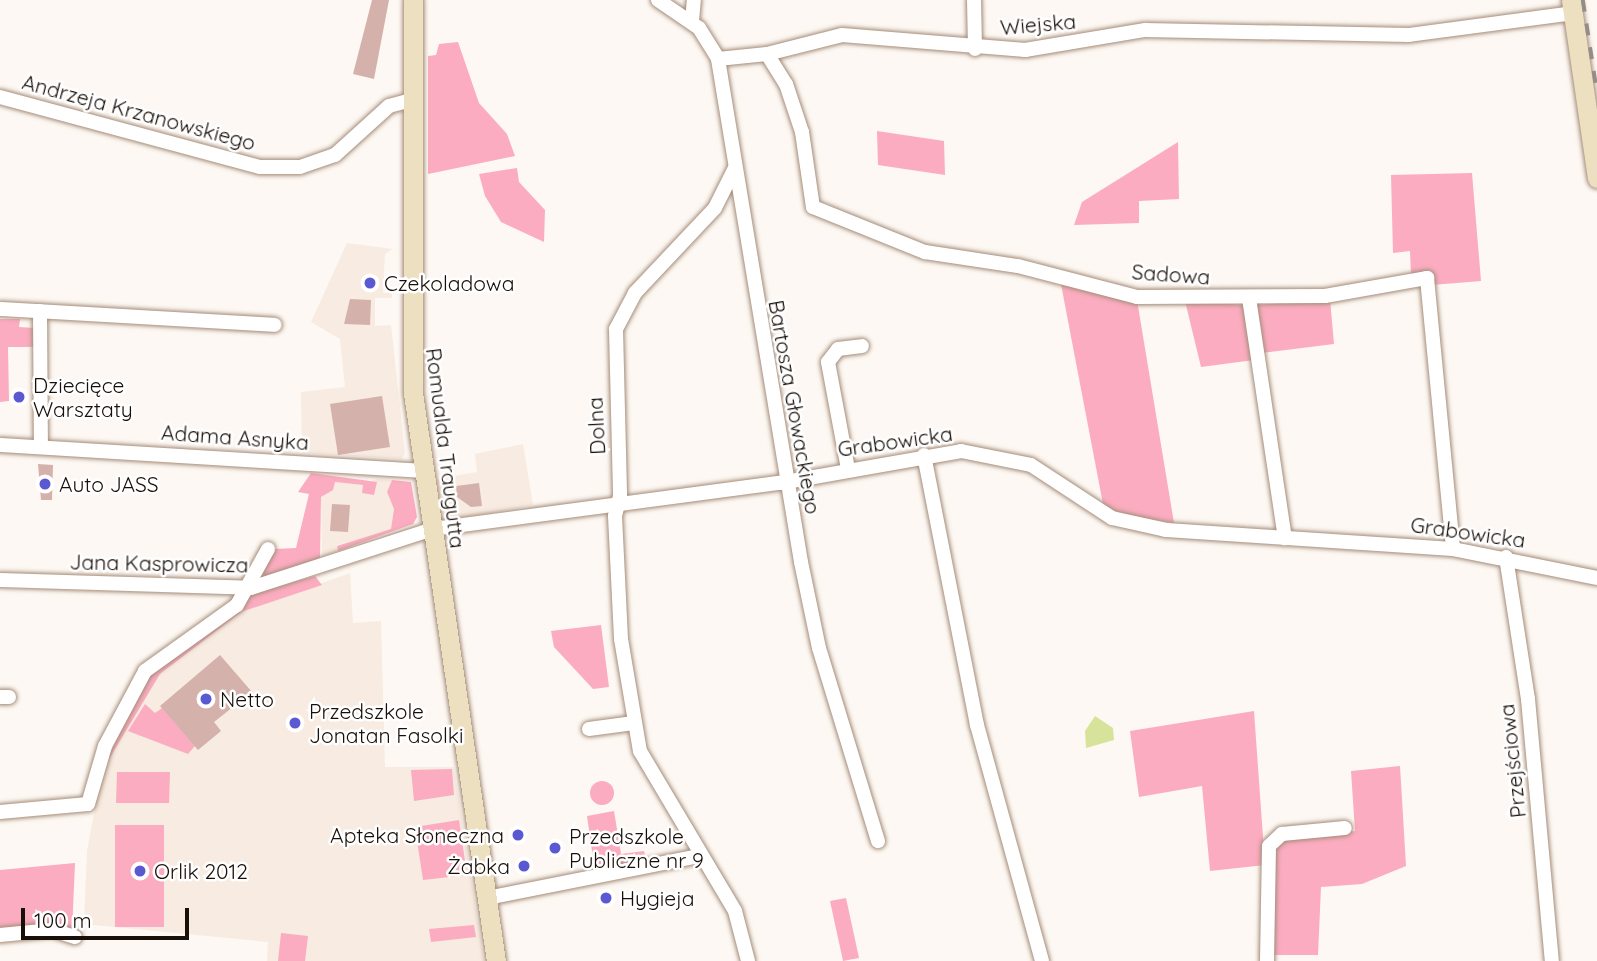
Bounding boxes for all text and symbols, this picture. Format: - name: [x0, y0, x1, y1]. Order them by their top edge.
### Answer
- street label: Wiejska: [999, 8, 1077, 40]
- street label: Andrzeja Krzanowskiego: [20, 69, 258, 155]
- street label: Sadowa: [1131, 259, 1211, 289]
- place label: Czekoladowa: [384, 270, 514, 296]
- marker: Czekoladowa: [362, 275, 378, 291]
- street label: Bartosza Głowackiego: [764, 298, 826, 516]
- street label: Romualda Traugutta: [421, 346, 471, 550]
- place label: Dziecięce Warsztaty: [33, 372, 133, 422]
- marker: Dziecięce Warsztaty: [11, 389, 27, 405]
- street label: Dolna: [582, 397, 610, 455]
- street label: Adama Asnyka: [160, 419, 310, 455]
- street label: Grabowicka: [836, 420, 954, 462]
- place label: Auto JASS: [59, 471, 159, 497]
- marker: Auto JASS: [37, 476, 53, 492]
- street label: Grabowicka: [1409, 511, 1527, 553]
- street label: Jana Kasprowicza: [69, 549, 249, 577]
- place label: Netto: [220, 686, 274, 712]
- marker: Netto: [198, 691, 214, 707]
- place label: Przedszkole Jonatan Fasolki: [309, 698, 464, 748]
- street label: Przejściowa: [1493, 703, 1531, 819]
- marker: Przedszkole Jonatan Fasolki: [287, 715, 303, 731]
- place label: Apteka Słoneczna: [330, 822, 504, 848]
- place label: Przedszkole Publiczne nr 9: [569, 823, 704, 873]
- marker: Apteka Słoneczna: [510, 827, 526, 843]
- marker: Przedszkole Publiczne nr 9: [547, 840, 563, 856]
- place label: Żabka: [447, 853, 510, 879]
- place label: Orlik 2012: [154, 858, 248, 884]
- marker: Żabka: [516, 858, 532, 874]
- marker: Orlik 2012: [132, 863, 148, 879]
- place label: Hygieja: [620, 885, 695, 911]
- marker: Hygieja: [598, 890, 614, 906]
- scale bar: [24, 894, 192, 938]
- text: 100 m: [34, 907, 92, 933]

